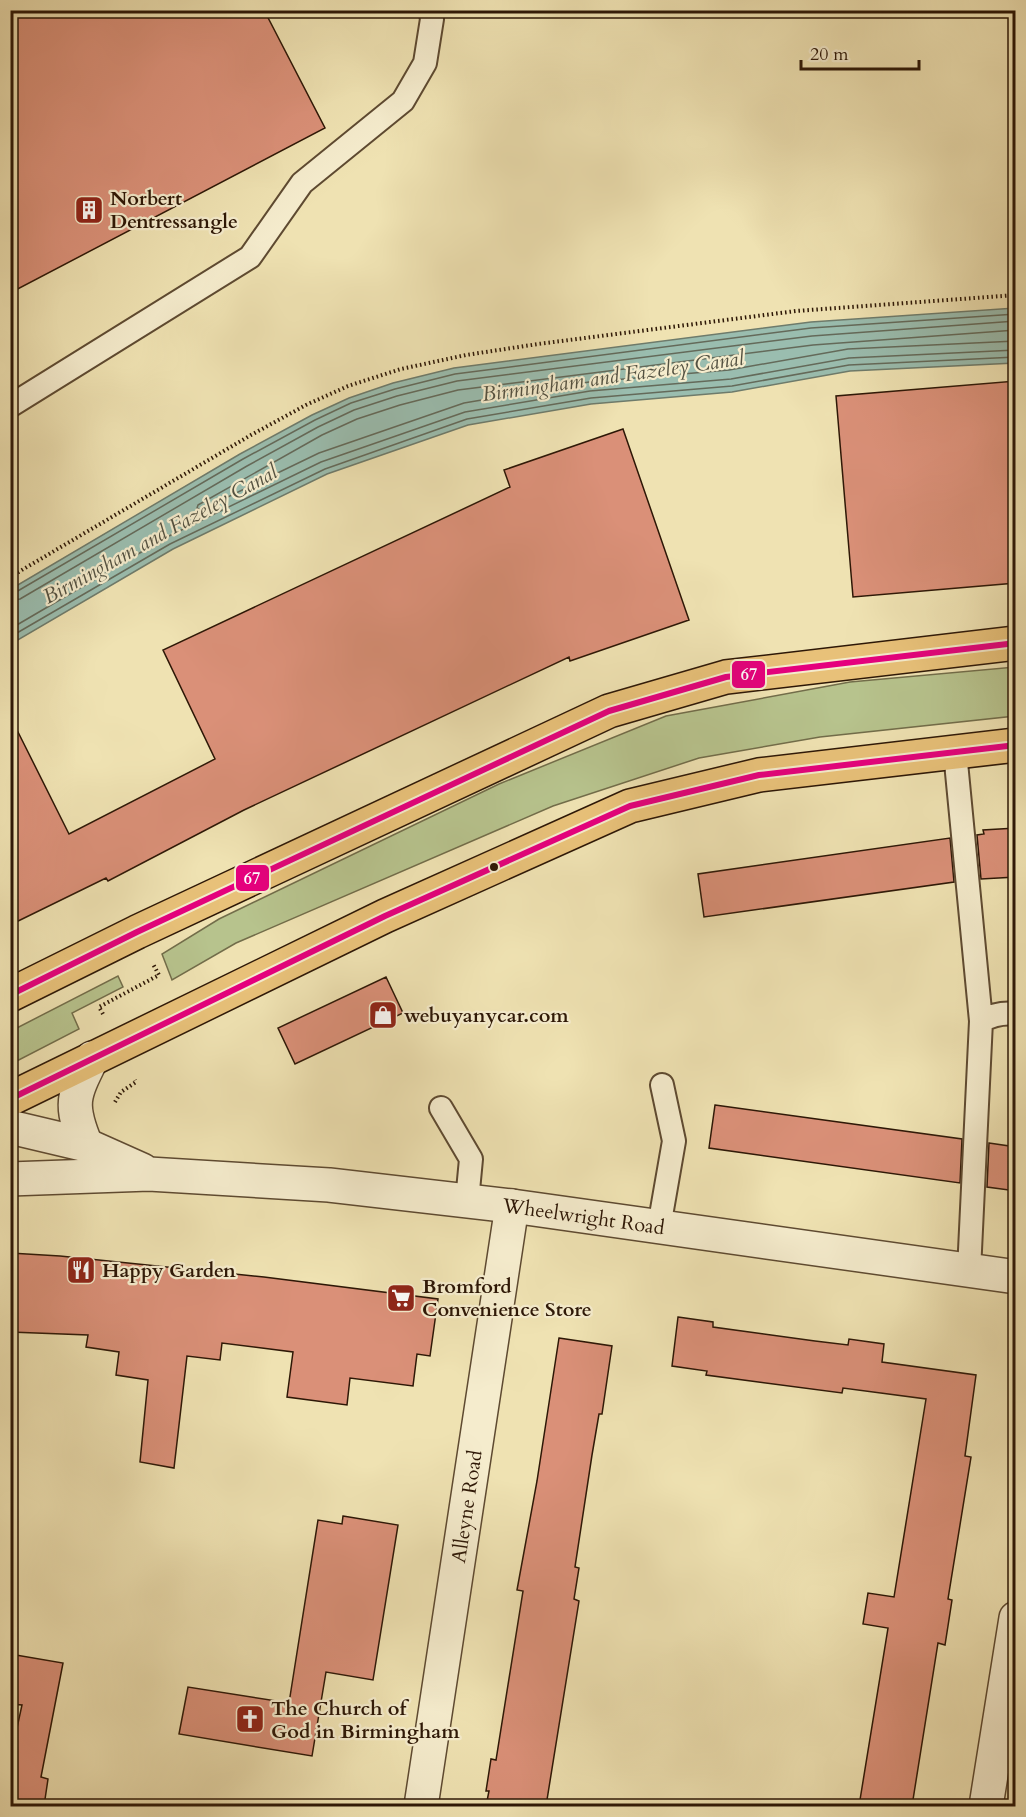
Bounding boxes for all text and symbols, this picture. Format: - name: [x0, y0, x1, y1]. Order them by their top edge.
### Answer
- scale bar: [801, 33, 920, 71]
- text: 20 m: [810, 42, 849, 67]
- place label: Norbert Dentressangle: [110, 185, 238, 235]
- building icon: Norbert Dentressangle: [73, 194, 105, 226]
- water label: Birmingham and Fazeley Canal: [480, 344, 747, 409]
- water label: Birmingham and Fazeley Canal: [38, 457, 284, 611]
- line badge: 67: [731, 660, 766, 689]
- text: 67: [741, 664, 757, 686]
- unlabelled marker: [488, 861, 500, 873]
- line badge: 67: [235, 864, 270, 892]
- text: 67: [244, 868, 260, 890]
- shop icon: webuyanycar.com: [367, 999, 399, 1031]
- place label: webuyanycar.com: [404, 1002, 569, 1029]
- street label: Wheelwright Road: [500, 1192, 667, 1241]
- restaurant icon: Happy Garden: [65, 1254, 97, 1286]
- place label: Happy Garden: [102, 1257, 236, 1284]
- place label: Bromford Convenience Store: [422, 1273, 592, 1323]
- supermarket icon: Bromford Convenience Store: [385, 1282, 417, 1314]
- street label: Alleyne Road: [445, 1448, 489, 1565]
- place label: The Church of God in Birmingham: [271, 1695, 460, 1745]
- church icon: The Church of God in Birmingham: [234, 1703, 266, 1735]

